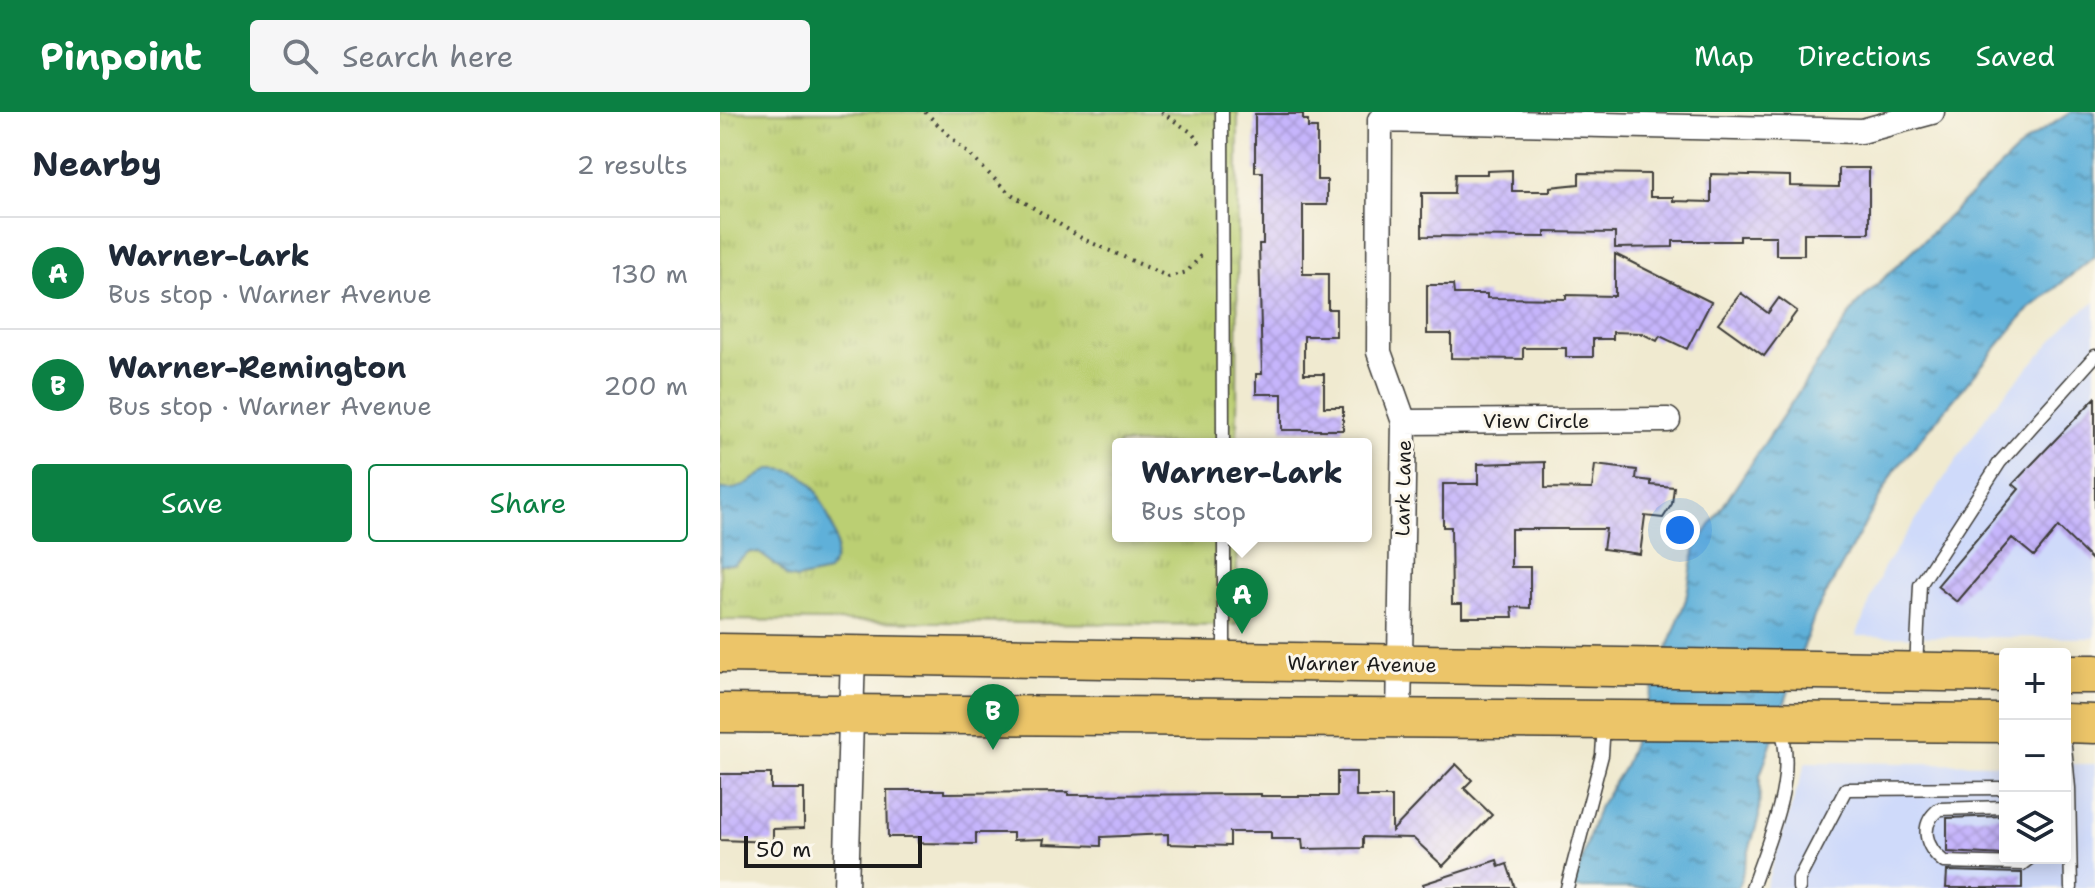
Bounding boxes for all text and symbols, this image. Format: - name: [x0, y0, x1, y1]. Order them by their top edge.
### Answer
- search box: [250, 20, 810, 92]
- text: Pinpoint: [40, 31, 202, 82]
- icon: search: [278, 34, 322, 78]
- text: Search here: [342, 36, 513, 77]
- text: Map: [1694, 37, 1754, 75]
- text: Directions: [1798, 37, 1932, 75]
- text: Saved: [1976, 37, 2055, 75]
- text: Nearby: [32, 141, 162, 187]
- text: 2 results: [576, 147, 688, 182]
- text: Warner-Lark: [108, 235, 310, 276]
- text: A: [48, 256, 68, 291]
- text: 130 m: [611, 256, 688, 291]
- text: Bus stop · Warner Avenue: [108, 276, 432, 311]
- text: Warner-Remington: [108, 347, 406, 388]
- text: B: [50, 368, 66, 403]
- text: 200 m: [603, 368, 688, 403]
- text: Bus stop · Warner Avenue: [108, 388, 432, 423]
- street label: View Circle: [1483, 408, 1589, 434]
- popup: [1112, 438, 1372, 542]
- street label: Lark Lane: [1389, 440, 1417, 536]
- text: Warner-Lark: [1141, 452, 1343, 493]
- button: Save: [32, 464, 352, 542]
- button: Share: [368, 464, 688, 542]
- text: Bus stop: [1141, 493, 1246, 528]
- your location: [1660, 510, 1700, 550]
- pin: A: [1216, 568, 1268, 634]
- map controls: [1999, 648, 2071, 864]
- button: +: [1999, 648, 2071, 720]
- street label: Warner Avenue: [1287, 650, 1437, 678]
- pin: B: [967, 684, 1019, 750]
- button: −: [1999, 720, 2071, 792]
- button: layers: [1999, 792, 2071, 864]
- scale bar: [744, 832, 922, 868]
- text: 50 m: [756, 835, 811, 864]

